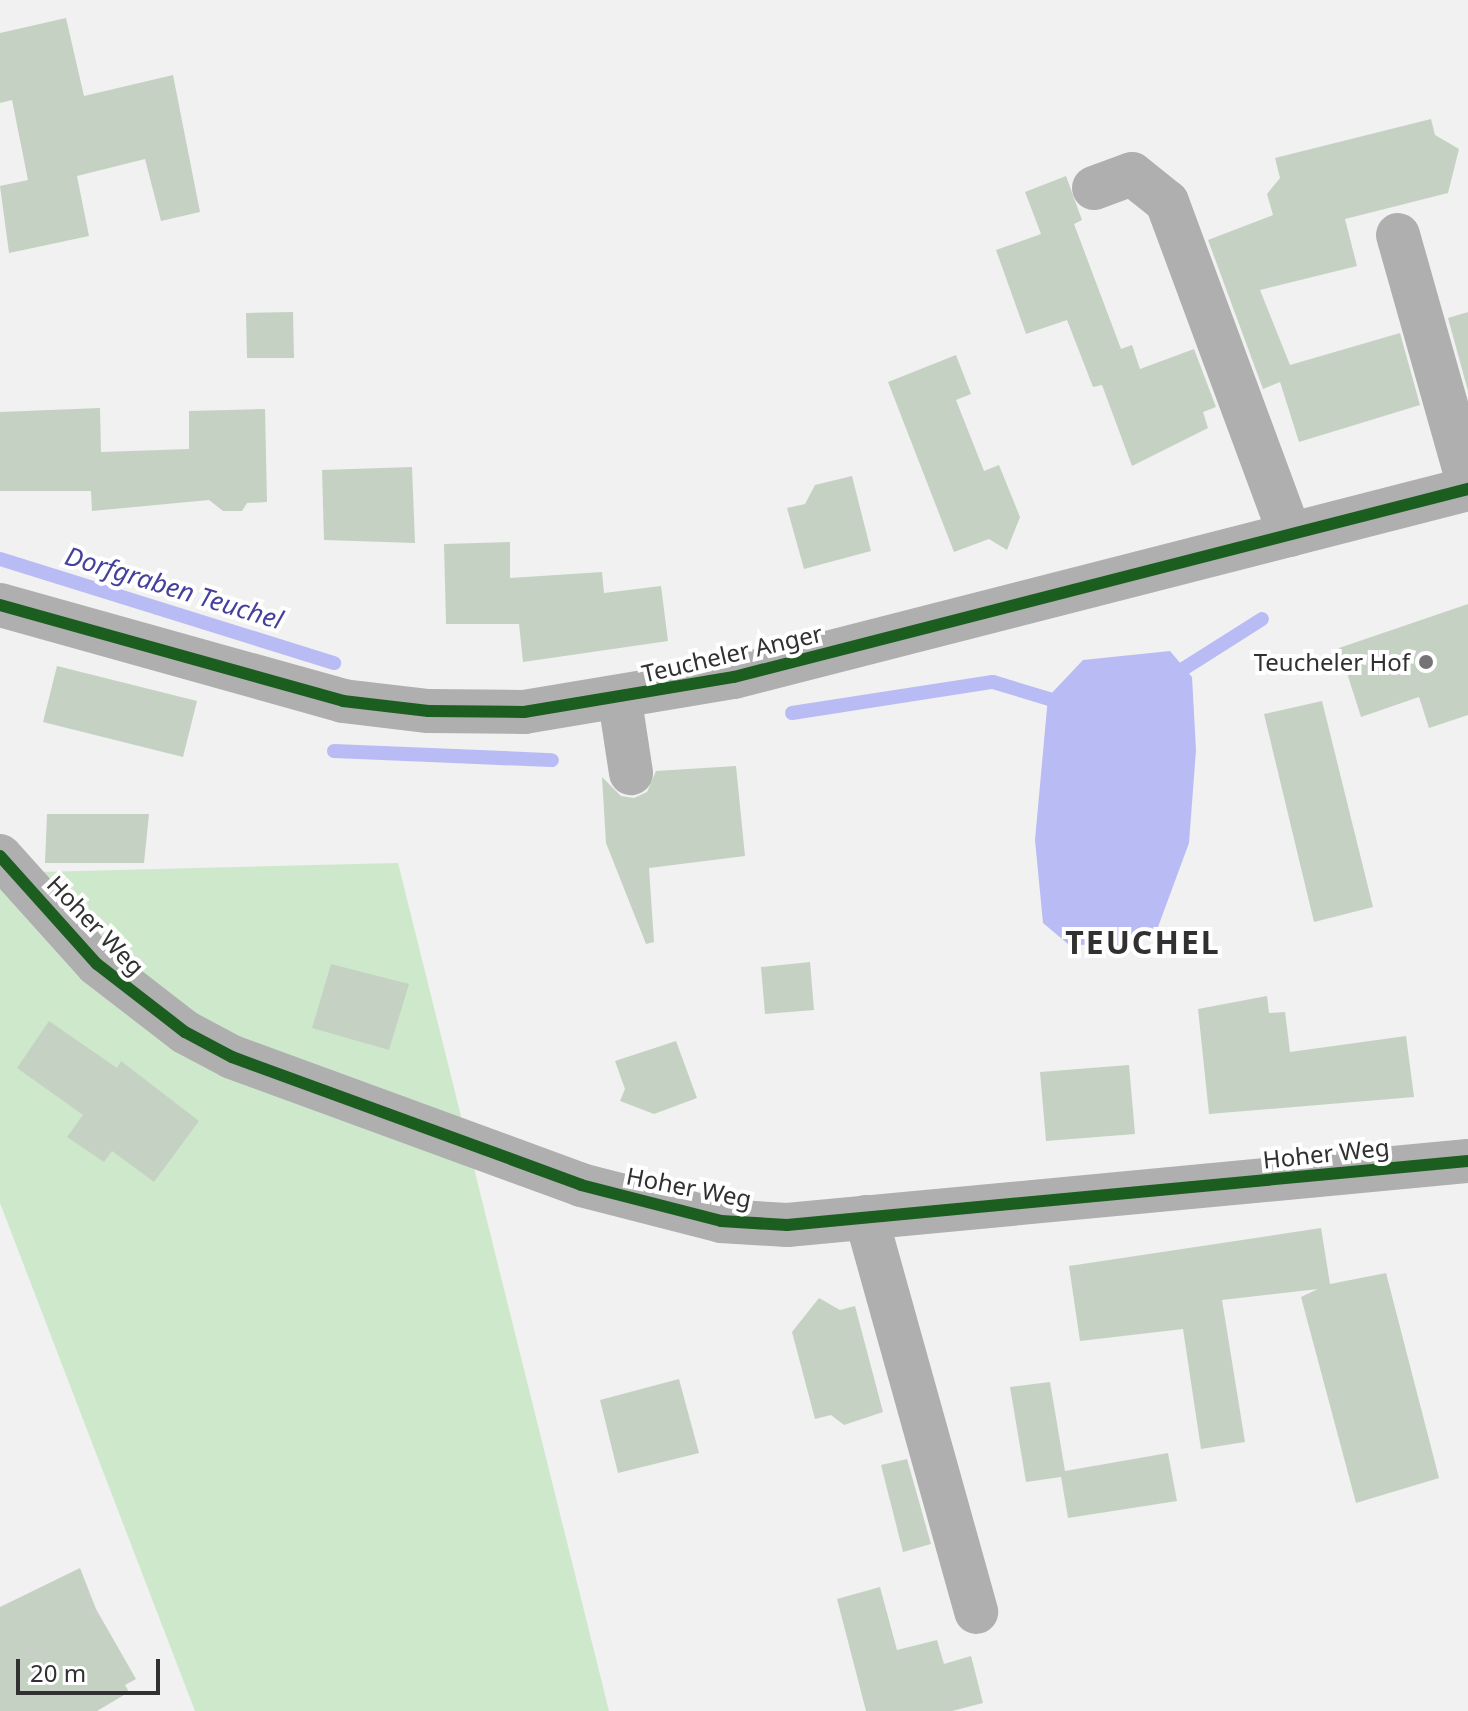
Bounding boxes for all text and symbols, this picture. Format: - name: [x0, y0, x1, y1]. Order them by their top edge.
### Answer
- water label: Dorfgraben Teuchel: [61, 540, 287, 636]
- street label: Teucheler Anger: [639, 618, 825, 688]
- place label: Teucheler Hof: [1254, 648, 1410, 676]
- marker: Teucheler Hof: [1417, 653, 1435, 671]
- street label: Hoher Weg: [42, 869, 150, 981]
- district label: TEUCHEL: [1065, 923, 1221, 961]
- street label: Hoher Weg: [1261, 1132, 1391, 1174]
- street label: Hoher Weg: [624, 1161, 754, 1213]
- scale bar: [20, 1643, 164, 1693]
- text: 20 m: [30, 1656, 86, 1689]

